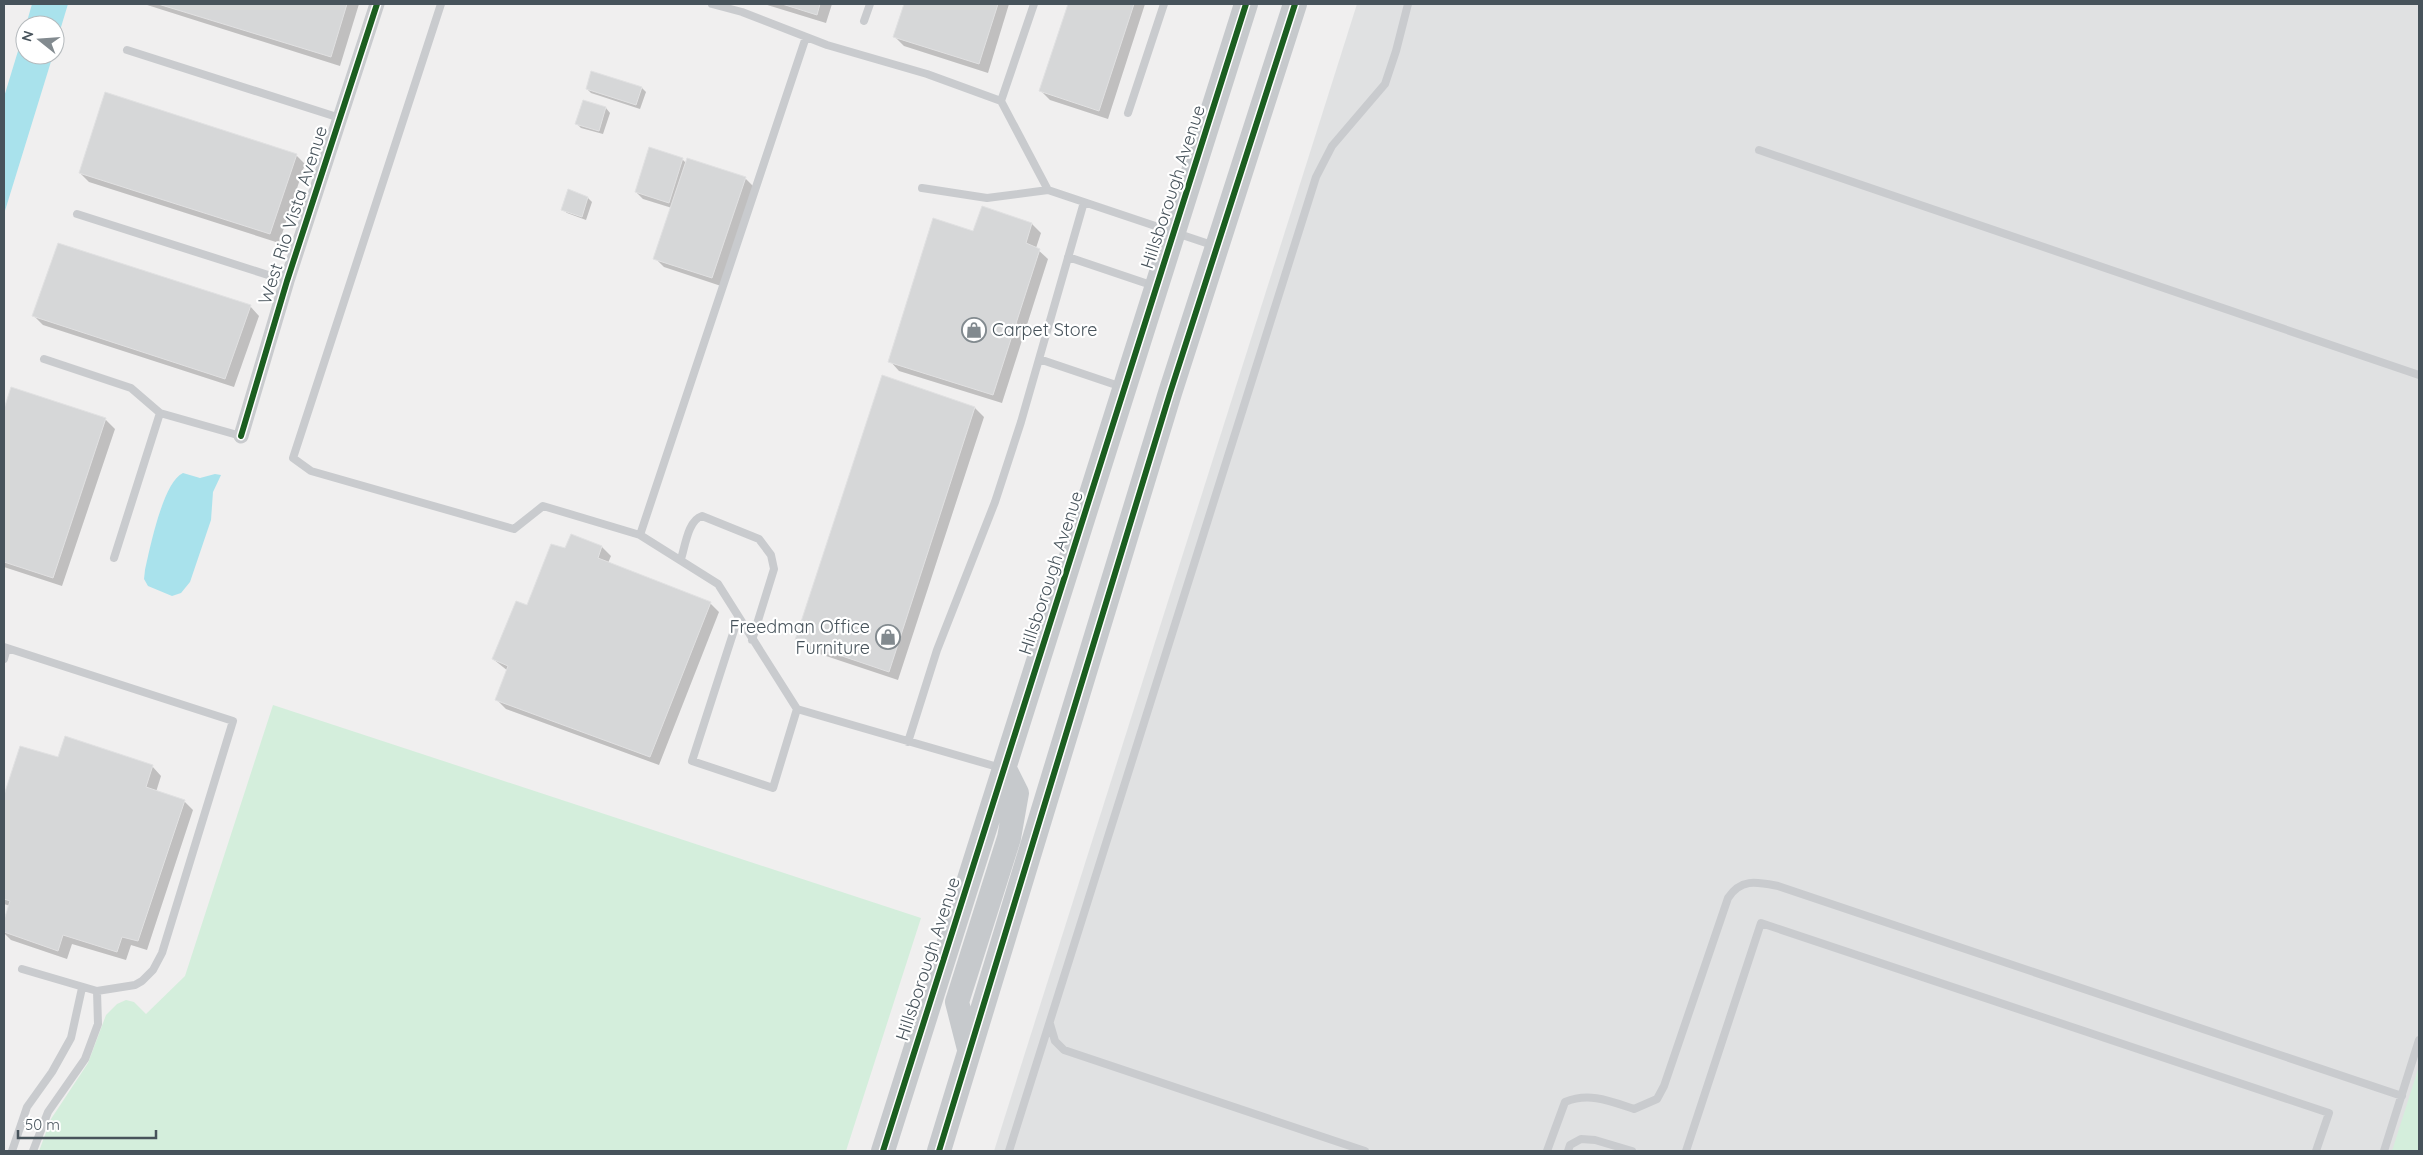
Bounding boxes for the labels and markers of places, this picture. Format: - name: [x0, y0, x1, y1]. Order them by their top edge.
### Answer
- shop icon: Carpet Store: [961, 317, 987, 343]
- place label: Carpet Store: [992, 318, 1097, 341]
- place label: Freedman Office Furniture: [729, 615, 870, 659]
- shop icon: Freedman Office Furniture: [875, 624, 901, 650]

